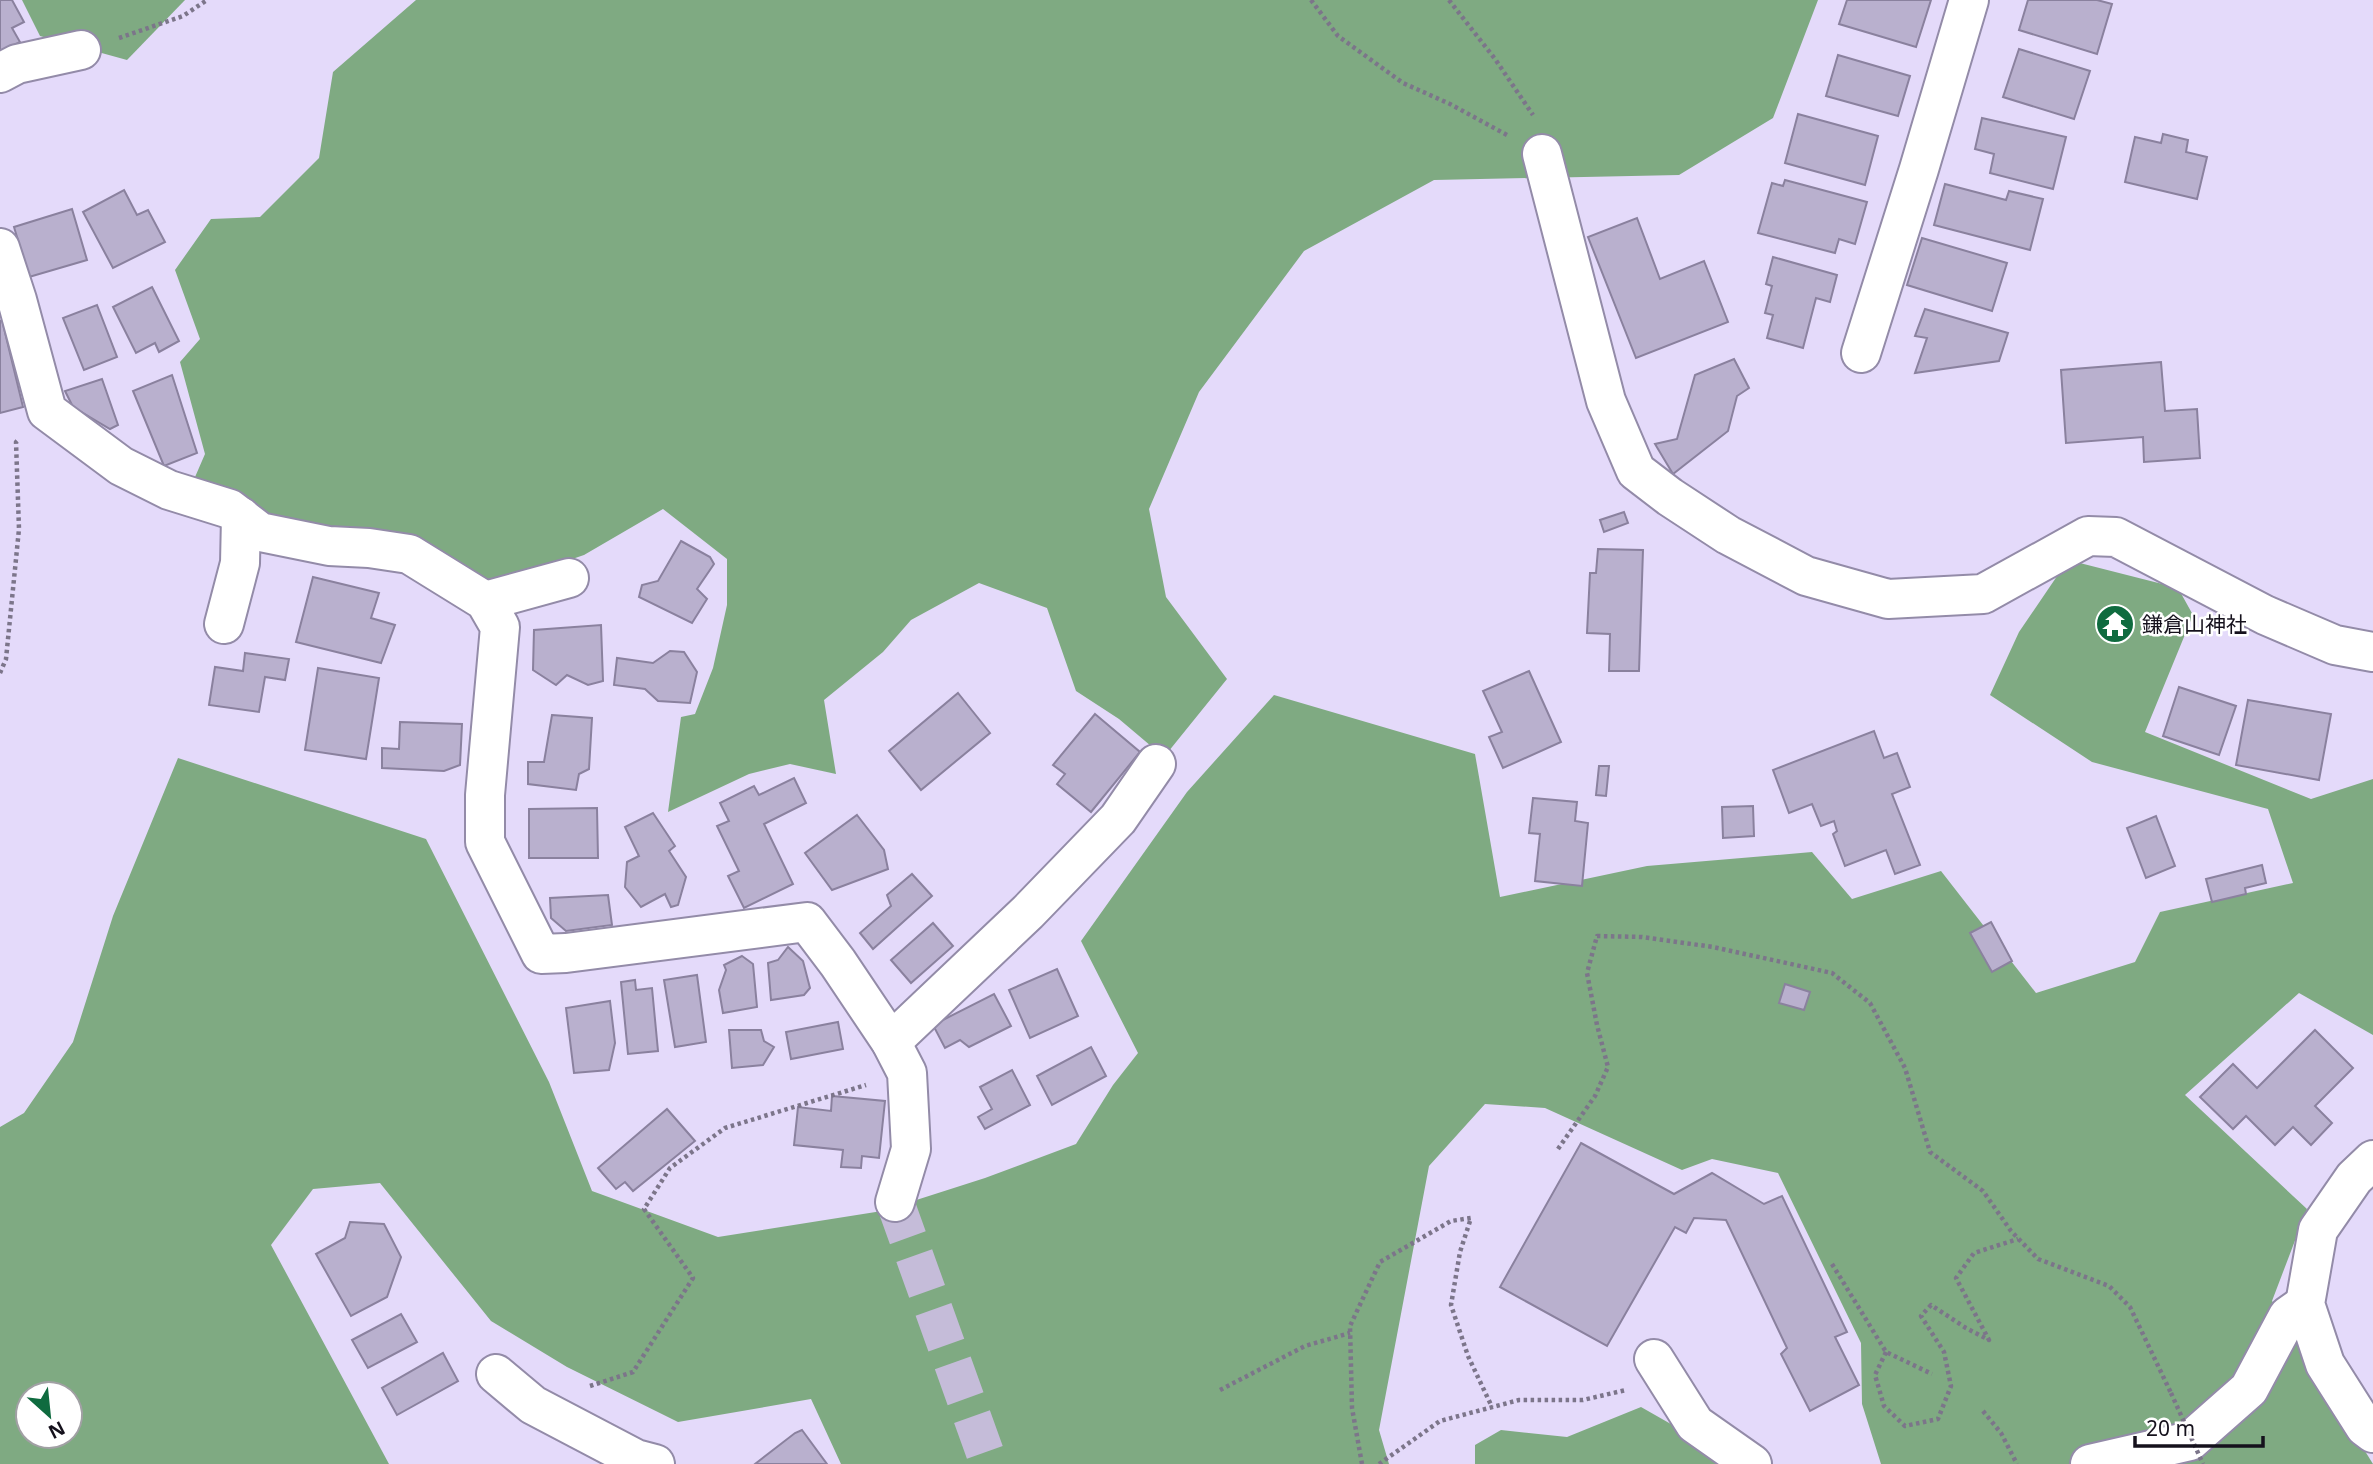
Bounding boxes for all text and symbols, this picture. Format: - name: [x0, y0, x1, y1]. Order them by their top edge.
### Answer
- temple icon: 鎌倉山神社: [2094, 603, 2136, 645]
- place label: 鎌倉山神社: [2142, 610, 2247, 638]
- north arrow: [14, 1380, 84, 1450]
- scale bar: [2135, 1404, 2263, 1448]
- text: 20 m: [2146, 1414, 2195, 1442]
- text: N: [44, 1415, 70, 1445]

